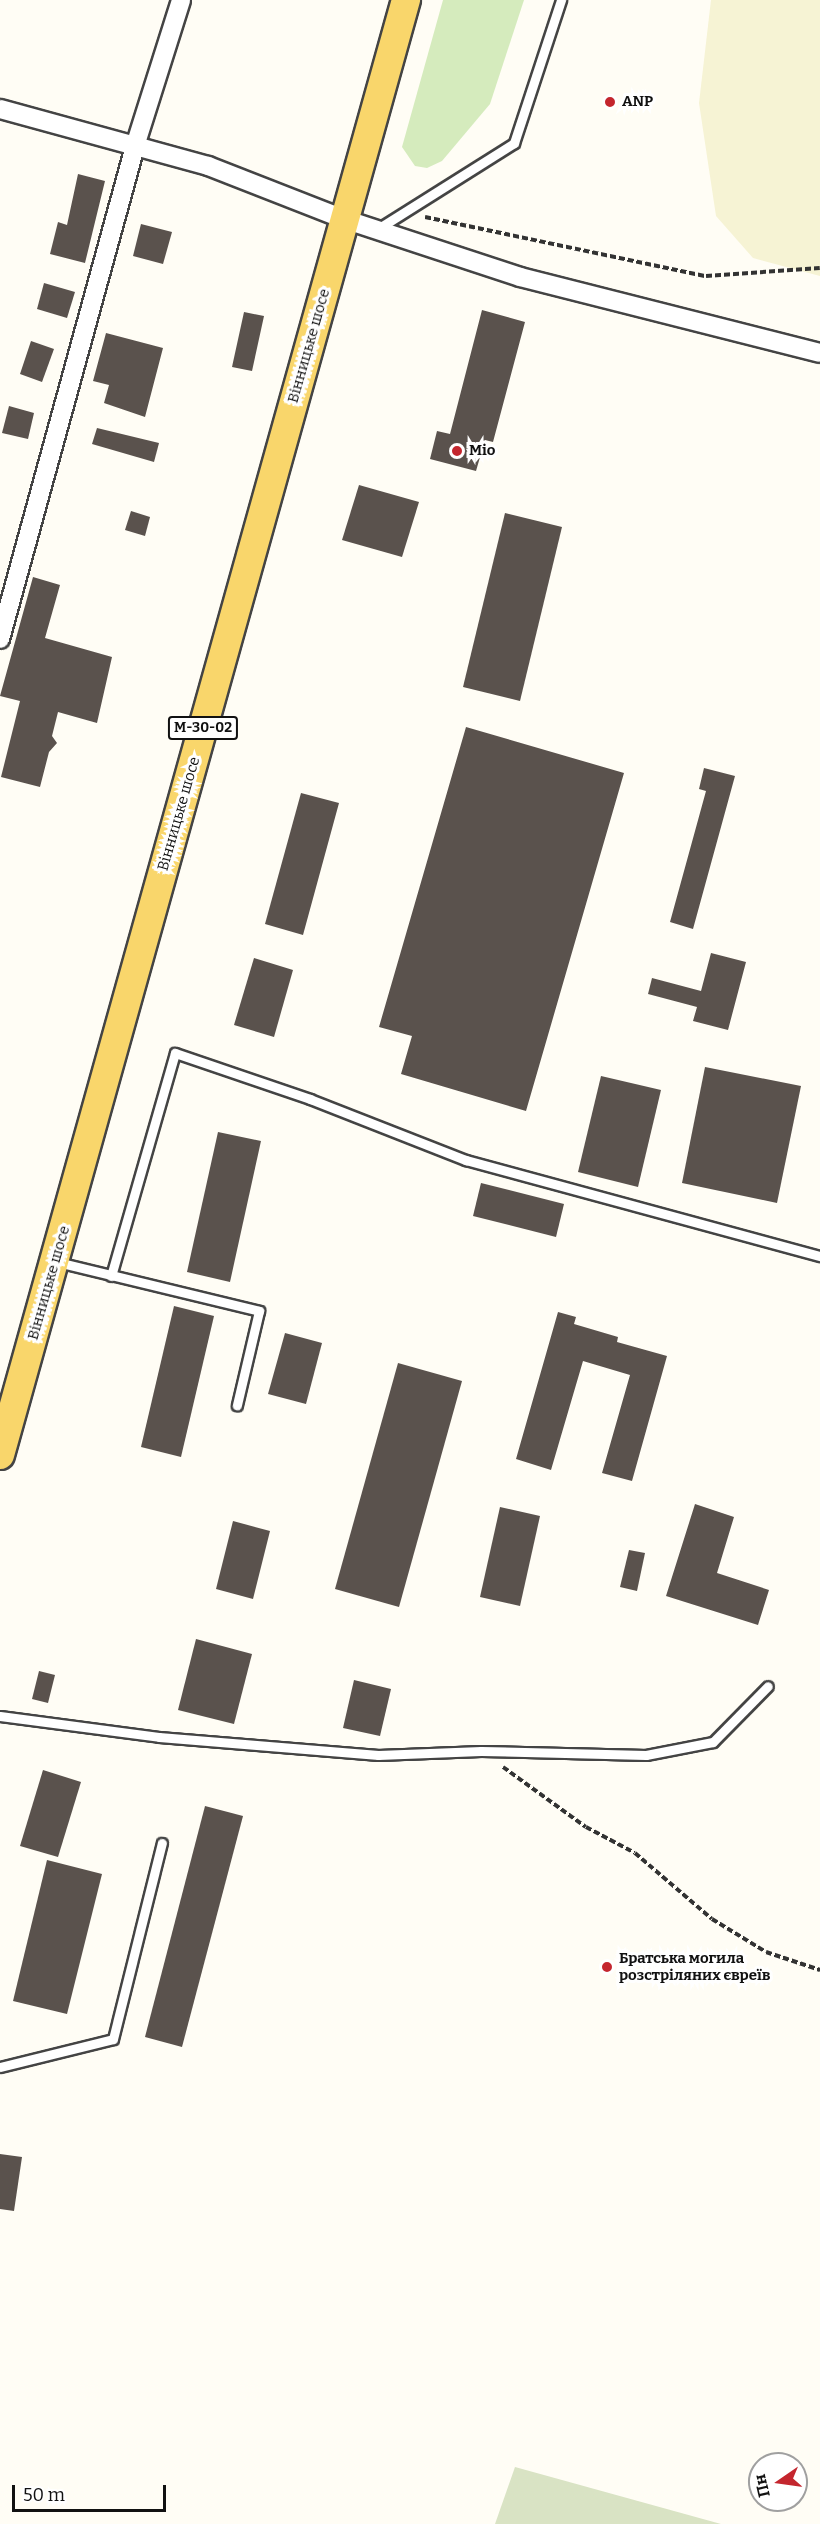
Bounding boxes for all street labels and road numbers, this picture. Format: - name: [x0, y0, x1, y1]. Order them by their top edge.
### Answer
- street label: Вінницьке шосе: [284, 287, 334, 405]
- road number: М-30-02: [167, 717, 239, 739]
- street label: Вінницьке шосе: [154, 755, 204, 873]
- street label: Вінницьке шосе: [24, 1224, 74, 1342]

